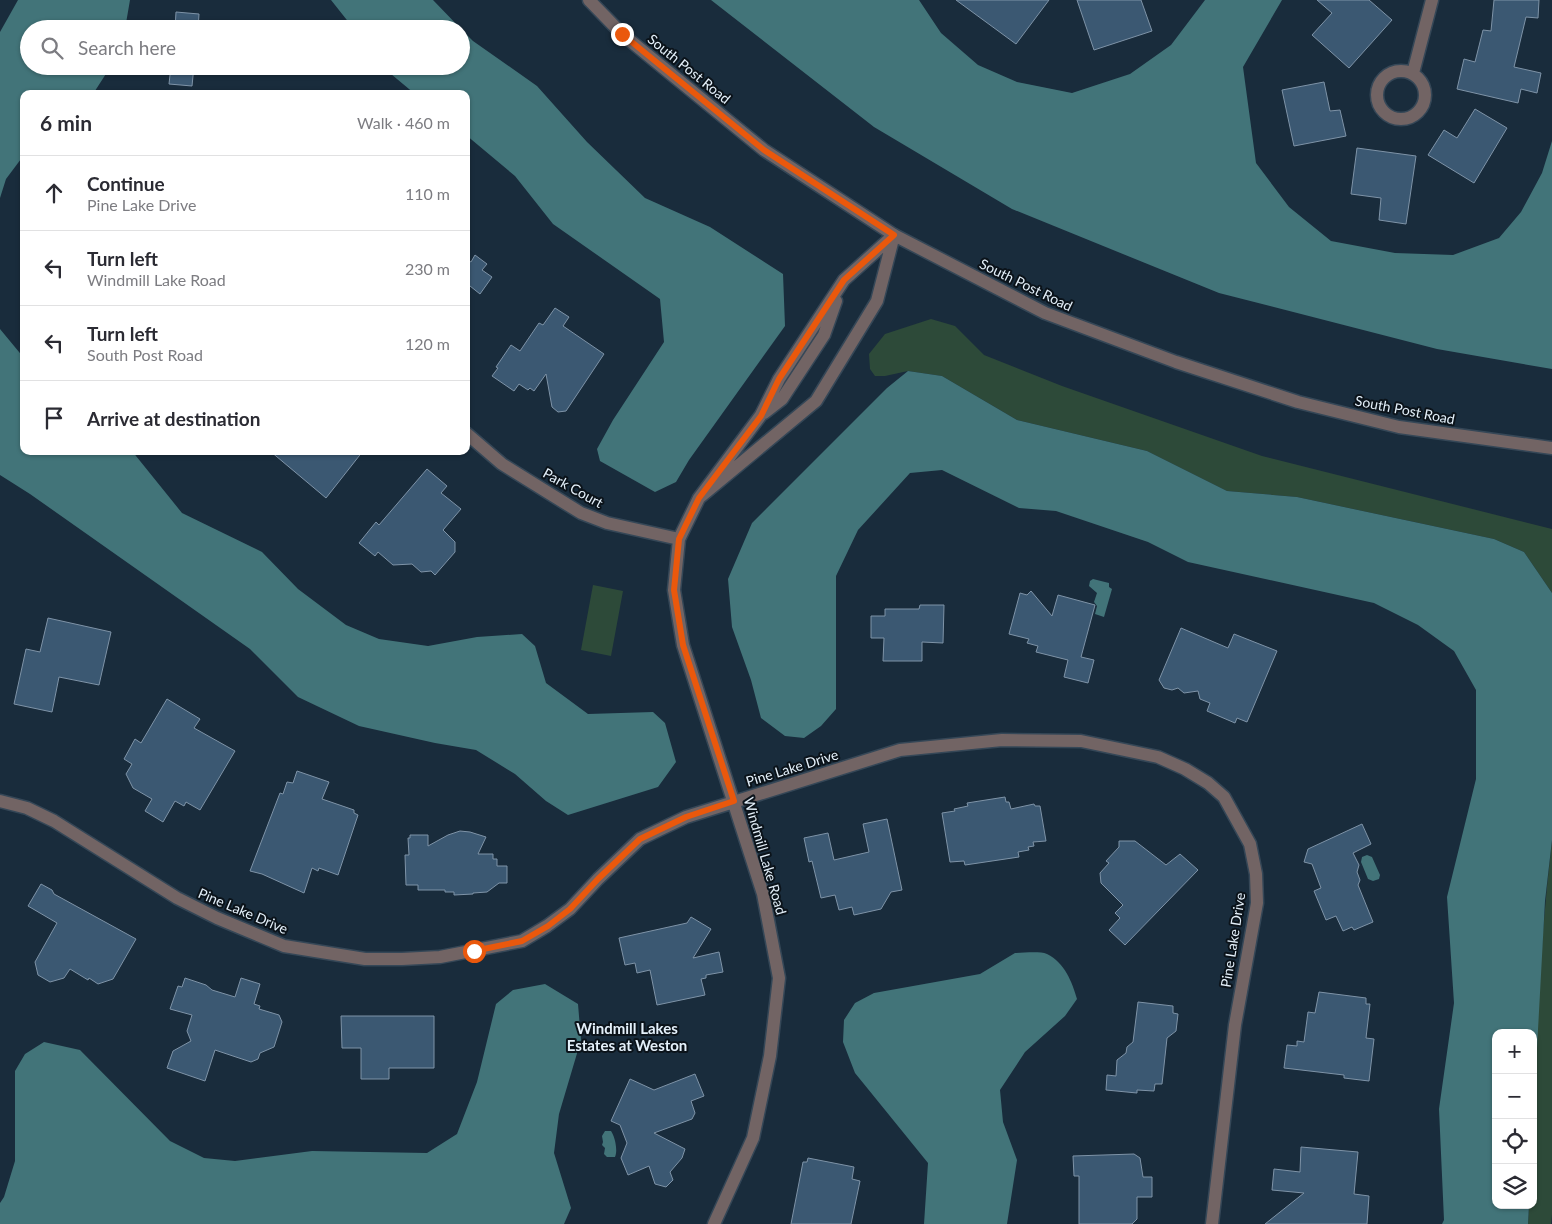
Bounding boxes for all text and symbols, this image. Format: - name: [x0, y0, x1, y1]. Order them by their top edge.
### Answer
- search box: [20, 20, 470, 75]
- route end: [611, 23, 634, 46]
- street label: South Post Road: [645, 30, 734, 107]
- icon: search: [38, 34, 66, 62]
- text: Search here: [78, 36, 176, 59]
- text: 6 min: [40, 110, 92, 135]
- text: Walk · 460 m: [357, 113, 450, 132]
- text: Continue: [87, 172, 165, 195]
- icon: ahead: [40, 179, 68, 207]
- text: 110 m: [405, 184, 450, 203]
- text: Pine Lake Drive: [87, 195, 196, 214]
- text: Turn left: [87, 247, 158, 270]
- icon: left: [40, 254, 68, 282]
- street label: South Post Road: [977, 255, 1076, 314]
- text: 230 m: [405, 259, 450, 278]
- text: Windmill Lake Road: [87, 270, 226, 289]
- text: Turn left: [87, 322, 158, 345]
- icon: left: [40, 329, 68, 357]
- text: 120 m: [405, 334, 450, 353]
- text: South Post Road: [87, 345, 203, 364]
- street label: South Post Road: [1354, 391, 1456, 428]
- icon: arrive: [40, 404, 68, 432]
- text: Arrive at destination: [87, 407, 260, 430]
- street label: Park Court: [540, 464, 606, 511]
- street label: Pine Lake Drive: [744, 745, 840, 790]
- street label: Windmill Lake Road: [741, 795, 790, 917]
- street label: Pine Lake Drive: [196, 884, 291, 937]
- street label: Pine Lake Drive: [1217, 891, 1248, 989]
- route start: [463, 940, 486, 963]
- district label: Windmill Lakes Estates at Weston: [567, 1019, 687, 1054]
- map controls: [1492, 1029, 1537, 1209]
- button: +: [1492, 1029, 1537, 1074]
- button: −: [1492, 1074, 1537, 1119]
- button: locate: [1492, 1119, 1537, 1164]
- button: layers: [1492, 1164, 1537, 1209]

